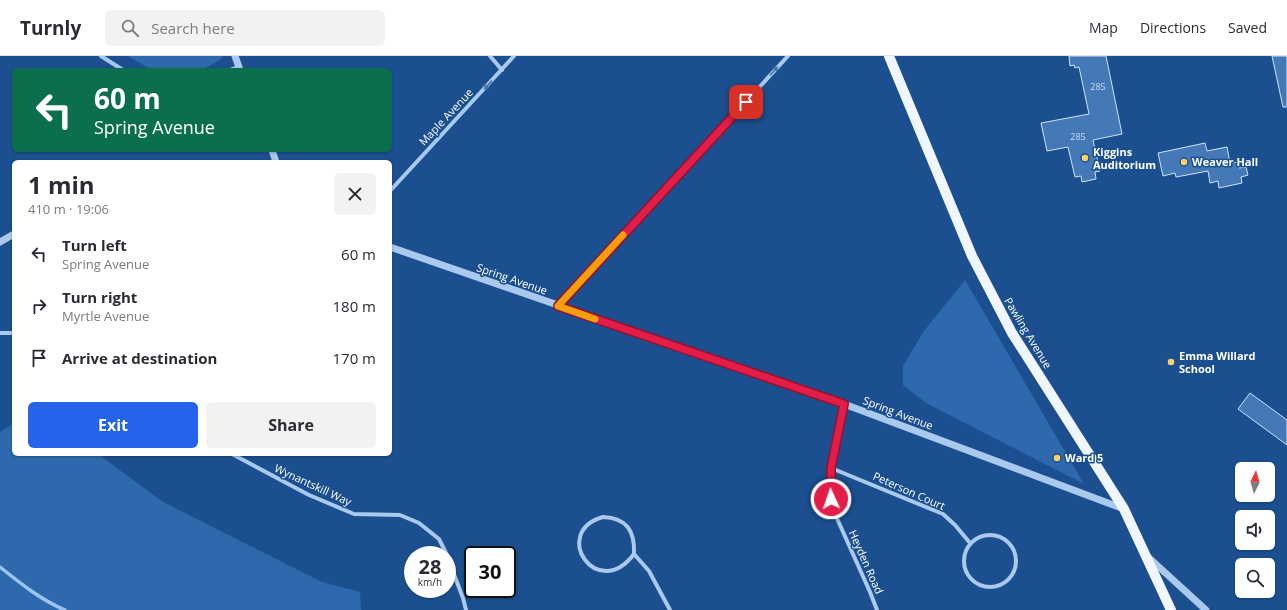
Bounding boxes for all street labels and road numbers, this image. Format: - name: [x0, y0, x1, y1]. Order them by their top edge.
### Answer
- street label: Maple Avenue: [415, 85, 476, 148]
- street label: Spring Avenue: [475, 259, 550, 298]
- street label: Pawling Avenue: [1001, 294, 1056, 371]
- street label: Spring Avenue: [861, 392, 935, 433]
- street label: Wynantskill Way: [272, 460, 355, 509]
- street label: Peterson Court: [871, 468, 948, 513]
- street label: Heyden Road: [846, 527, 887, 596]

